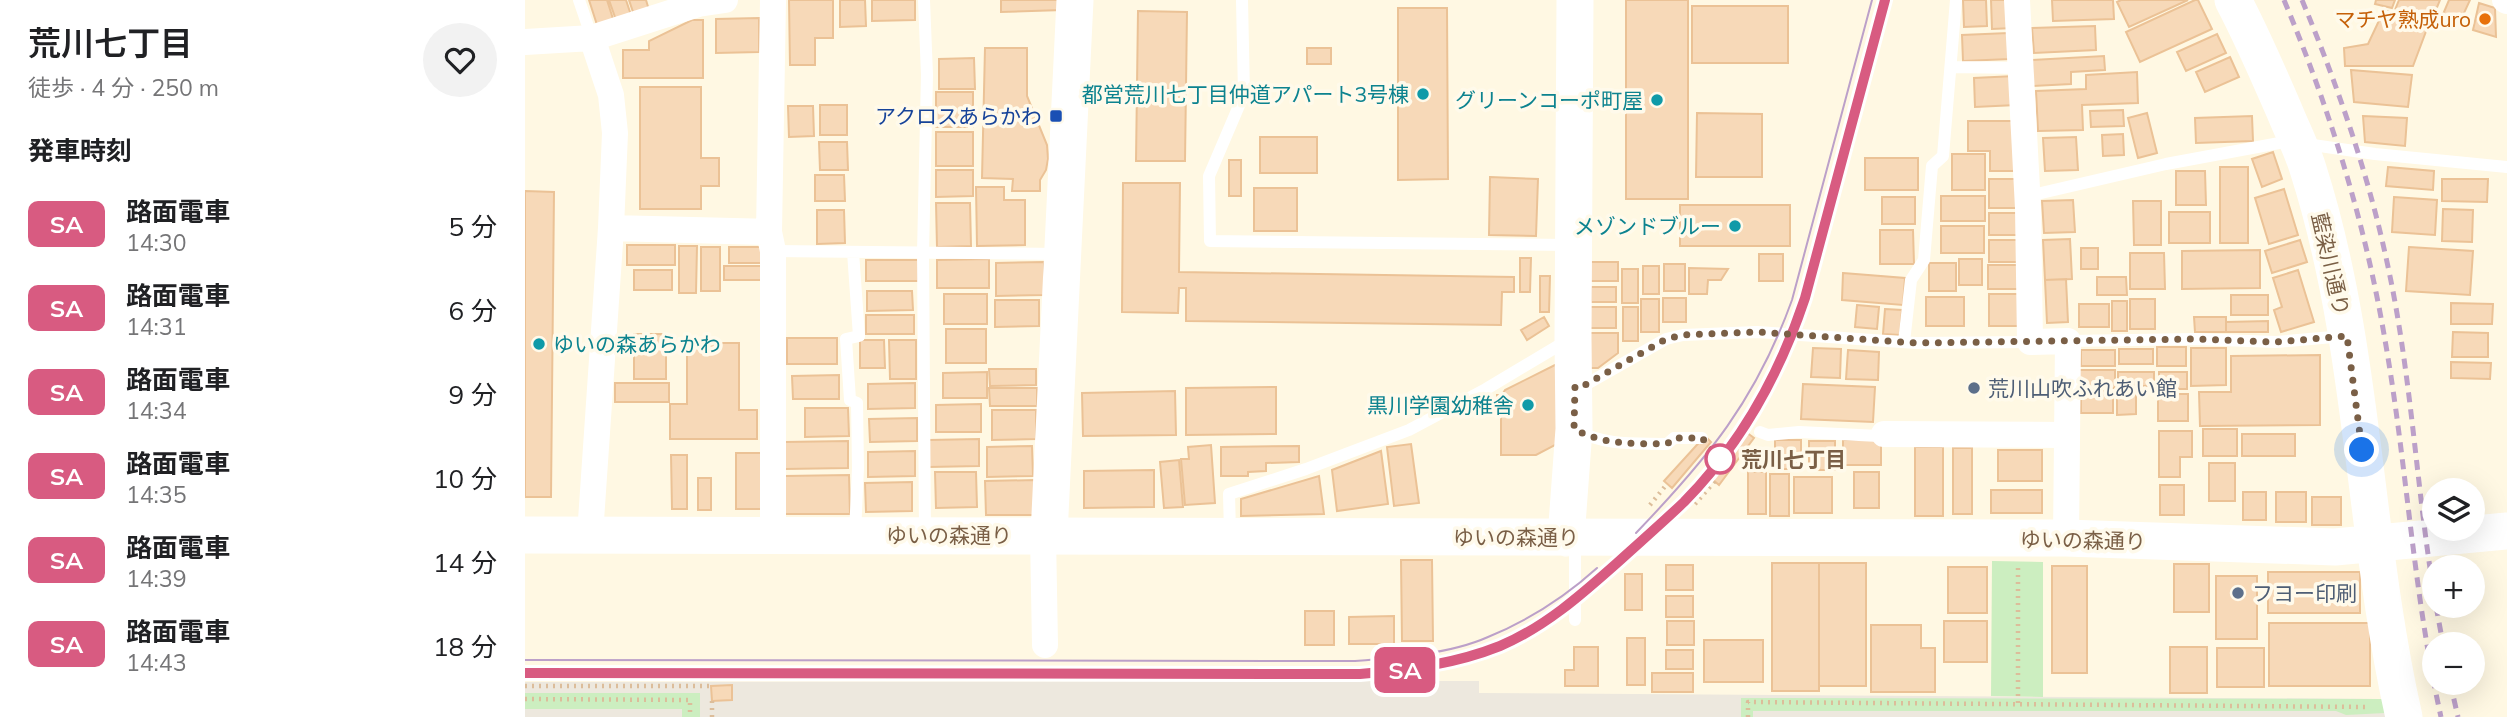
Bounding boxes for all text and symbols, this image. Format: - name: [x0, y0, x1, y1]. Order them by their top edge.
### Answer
- place label: マチヤ熟成uro: [2334, 6, 2471, 32]
- marker: マチヤ熟成uro: [2477, 11, 2493, 27]
- text: 荒川七丁目: [28, 22, 193, 63]
- button: heart: [423, 23, 497, 97]
- text: 徒歩 · 4 分 · 250 m: [28, 73, 219, 102]
- place label: 都営荒川七丁目仲道アパート3号棟: [1082, 81, 1409, 107]
- marker: 都営荒川七丁目仲道アパート3号棟: [1415, 86, 1431, 102]
- place label: グリーンコーポ町屋: [1455, 87, 1643, 113]
- marker: グリーンコーポ町屋: [1649, 92, 1665, 108]
- place label: アクロスあらかわ: [875, 103, 1042, 129]
- marker: アクロスあらかわ: [1048, 108, 1064, 124]
- text: 発車時刻: [28, 134, 132, 167]
- text: 路面電車: [126, 195, 230, 228]
- text: SA: [50, 209, 83, 239]
- text: 5 分: [449, 210, 497, 243]
- street label: 藍染川通り: [2307, 210, 2355, 318]
- place label: メゾンドブルー: [1574, 213, 1721, 239]
- marker: メゾンドブルー: [1727, 218, 1743, 234]
- text: 14:30: [126, 228, 186, 257]
- text: 路面電車: [126, 279, 230, 312]
- text: SA: [50, 293, 83, 323]
- text: 6 分: [449, 294, 497, 327]
- text: 14:31: [126, 312, 186, 341]
- place label: ゆいの森あらかわ: [553, 331, 721, 357]
- marker: ゆいの森あらかわ: [531, 336, 547, 352]
- text: 路面電車: [126, 363, 230, 396]
- place label: 荒川山吹ふれあい館: [1988, 375, 2177, 401]
- text: SA: [50, 377, 83, 407]
- text: 9 分: [449, 378, 497, 411]
- marker: 荒川山吹ふれあい館: [1966, 380, 1982, 396]
- place label: 黒川学園幼稚舎: [1367, 392, 1514, 418]
- text: 14:34: [126, 396, 186, 425]
- marker: 黒川学園幼稚舎: [1520, 397, 1536, 413]
- your location: [2344, 432, 2379, 467]
- marker: 荒川七丁目: [1705, 444, 1735, 474]
- place label: 荒川七丁目: [1741, 446, 1846, 472]
- text: 路面電車: [126, 447, 230, 480]
- text: SA: [50, 461, 83, 491]
- text: 10 分: [433, 462, 497, 495]
- map controls: [2422, 478, 2485, 695]
- button: layers: [2422, 478, 2485, 541]
- text: 14:35: [126, 480, 186, 509]
- street label: ゆいの森通り: [886, 522, 1012, 548]
- street label: ゆいの森通り: [1453, 524, 1579, 550]
- street label: ゆいの森通り: [2020, 526, 2146, 554]
- text: 路面電車: [126, 531, 230, 564]
- text: SA: [50, 545, 83, 575]
- text: 14 分: [433, 546, 497, 579]
- button: +: [2422, 555, 2485, 618]
- text: 14:39: [126, 564, 186, 593]
- place label: フヨー印刷: [2252, 580, 2357, 606]
- marker: フヨー印刷: [2230, 585, 2246, 601]
- text: 路面電車: [126, 615, 230, 648]
- text: SA: [50, 629, 83, 659]
- text: 18 分: [433, 630, 497, 663]
- button: −: [2422, 632, 2485, 695]
- line badge: SA: [1373, 647, 1437, 693]
- text: 14:43: [126, 648, 186, 677]
- text: SA: [1388, 655, 1422, 685]

